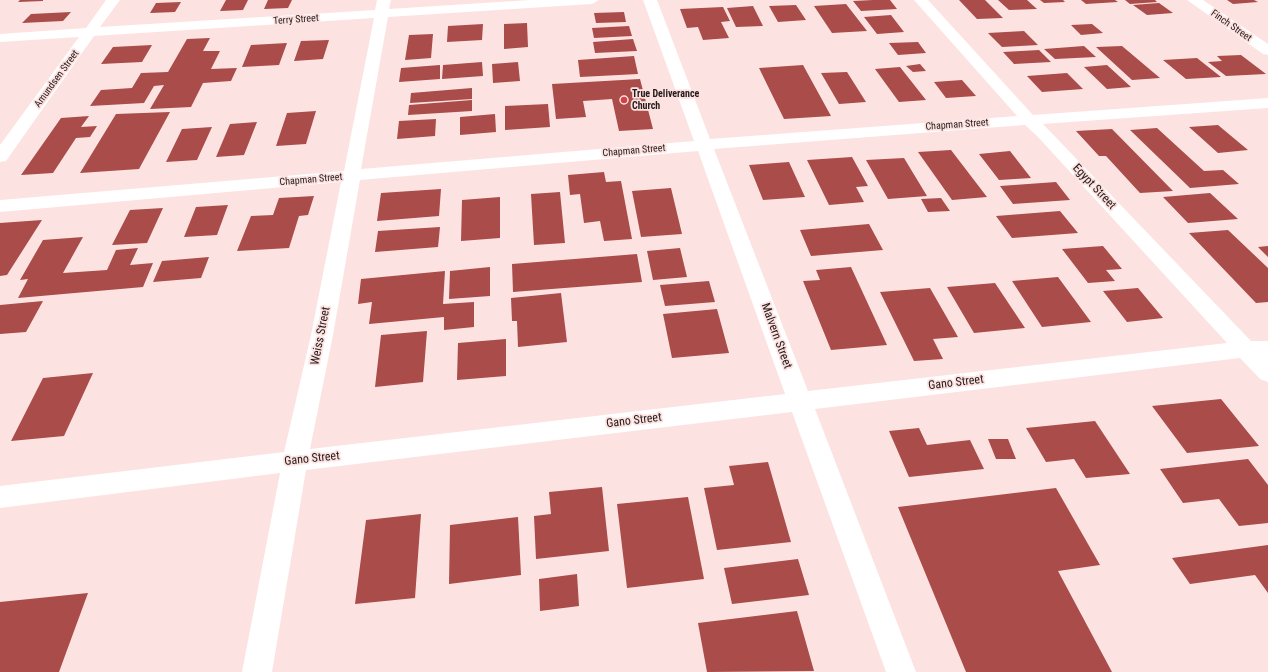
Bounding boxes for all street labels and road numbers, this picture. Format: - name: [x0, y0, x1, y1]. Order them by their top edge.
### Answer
- street label: Finch Street: [1208, 8, 1254, 44]
- street label: Terry Street: [273, 12, 319, 28]
- street label: Amundsen Street: [32, 48, 82, 110]
- street label: Chapman Street: [925, 117, 989, 133]
- street label: Chapman Street: [602, 142, 666, 160]
- street label: Egypt Street: [1069, 161, 1119, 213]
- street label: Chapman Street: [279, 171, 343, 189]
- street label: Malvern Street: [758, 301, 794, 371]
- street label: Weiss Street: [308, 306, 334, 366]
- street label: Gano Street: [928, 372, 984, 394]
- street label: Gano Street: [606, 410, 662, 432]
- street label: Gano Street: [284, 449, 340, 469]

